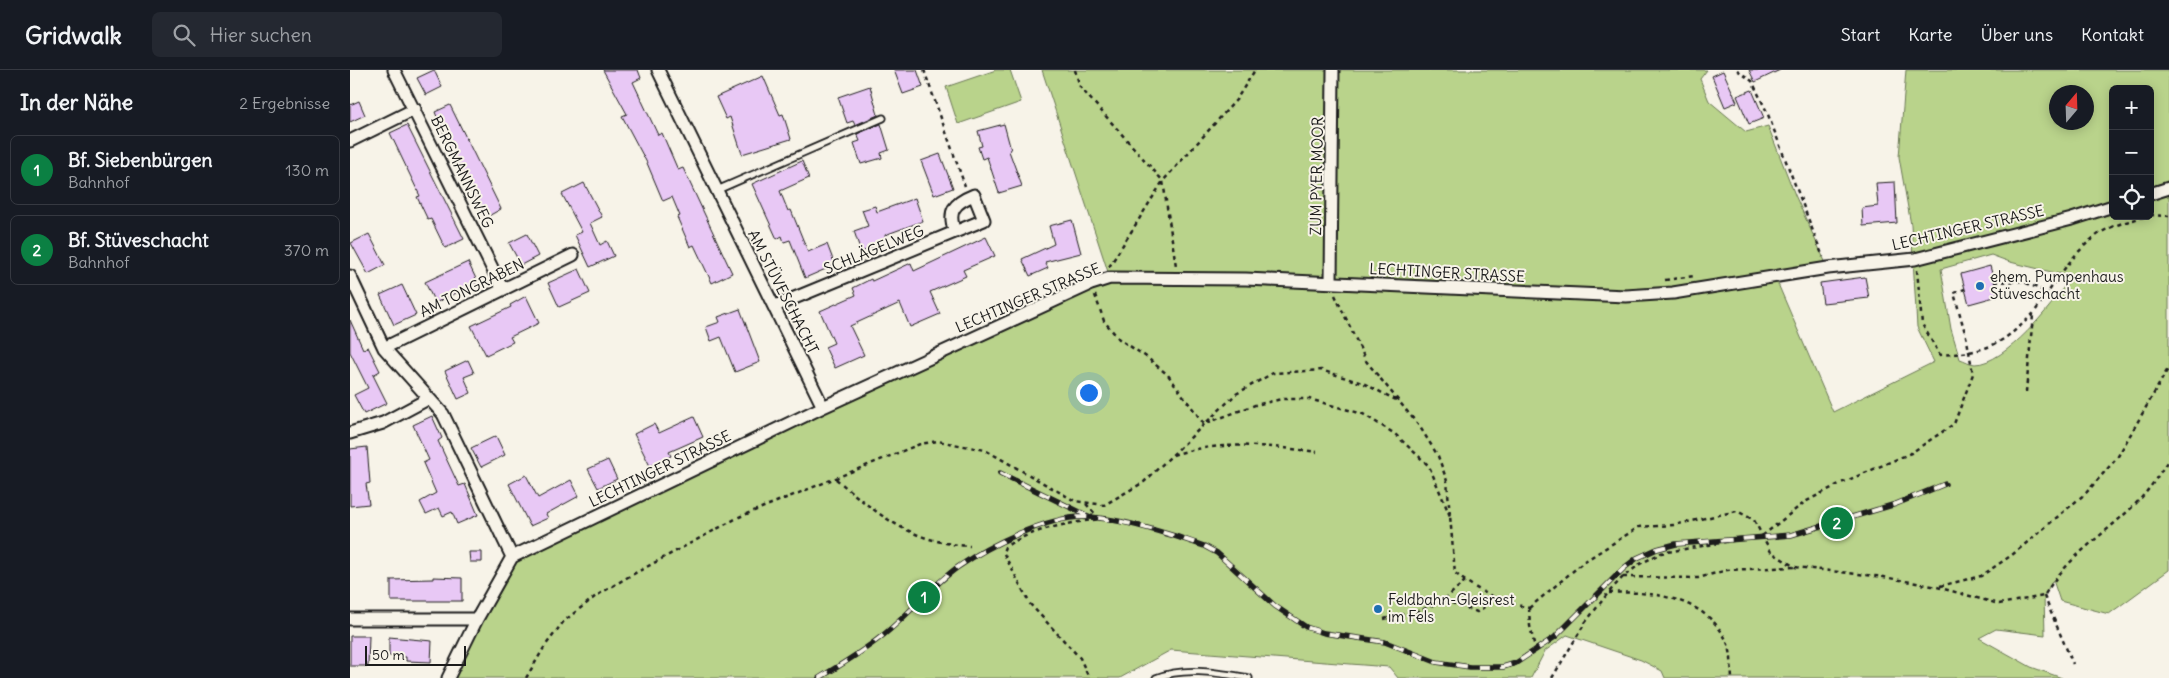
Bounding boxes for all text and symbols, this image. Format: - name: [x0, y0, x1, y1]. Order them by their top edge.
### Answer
- search box: [152, 12, 502, 57]
- text: Gridwalk: [25, 20, 122, 50]
- icon: search: [170, 21, 198, 49]
- text: Hier suchen: [210, 23, 312, 47]
- text: Start: [1841, 23, 1880, 46]
- text: Karte: [1908, 23, 1953, 46]
- text: Über uns: [1981, 23, 2053, 46]
- text: Kontakt: [2081, 23, 2144, 46]
- north arrow: [2049, 85, 2094, 130]
- map controls: [2109, 85, 2154, 220]
- button: +: [2109, 85, 2154, 130]
- text: In der Nähe: [20, 89, 133, 116]
- text: 2 Ergebnisse: [239, 93, 330, 113]
- street label: BERGMANNSWEG: [427, 112, 498, 231]
- street label: ZUM PYER MOOR: [1306, 116, 1327, 236]
- button: −: [2109, 130, 2154, 175]
- text: Bf. Siebenbürgen: [68, 148, 212, 172]
- text: 1: [34, 160, 40, 180]
- text: 130 m: [285, 160, 329, 180]
- text: Bahnhof: [68, 172, 129, 192]
- button: locate: [2109, 175, 2154, 220]
- street label: LECHTINGER STRASSE: [1890, 201, 2046, 254]
- street label: SCHLÄGELWEG: [821, 221, 927, 278]
- street label: AM STÜVESCHACHT: [744, 227, 823, 357]
- text: Bf. Stüveschacht: [68, 228, 209, 252]
- text: 2: [33, 240, 41, 260]
- text: 370 m: [284, 240, 329, 260]
- text: Bahnhof: [68, 252, 129, 272]
- street label: AM TONGRABEN: [416, 254, 527, 321]
- street label: LECHTINGER STRASSE: [952, 258, 1103, 337]
- street label: LECHTINGER STRASSE: [1369, 259, 1525, 286]
- place label: ehem. Pumpenhaus Stüveschacht: [1990, 267, 2124, 303]
- marker: ehem. Pumpenhaus Stüveschacht: [1974, 280, 1986, 292]
- your location: [1076, 380, 1102, 406]
- street label: LECHTINGER STRASSE: [586, 426, 734, 511]
- pin: 2: [1821, 504, 1853, 542]
- pin: 1: [908, 578, 940, 616]
- place label: Feldbahn-Gleisrest im Fels: [1388, 590, 1515, 626]
- marker: Feldbahn-Gleisrest im Fels: [1372, 603, 1384, 615]
- scale bar: [365, 643, 466, 666]
- text: 50 m: [372, 646, 405, 664]

